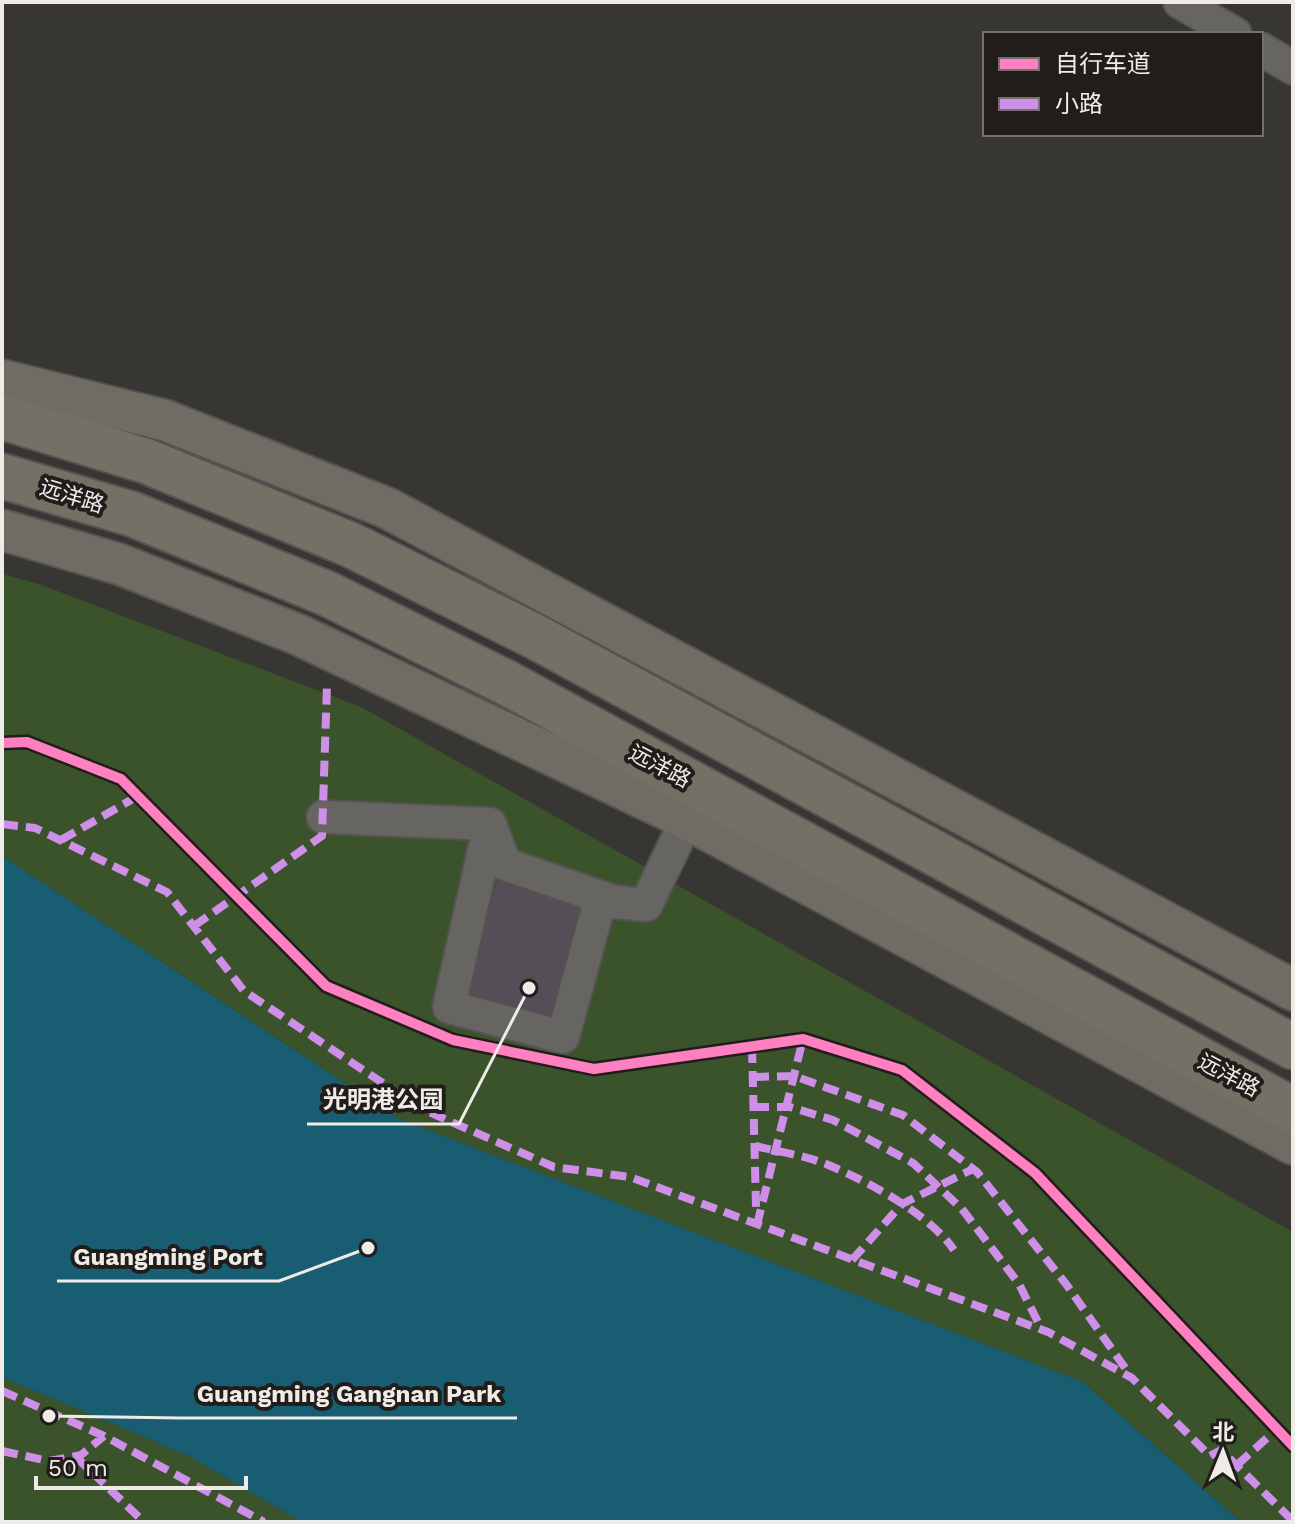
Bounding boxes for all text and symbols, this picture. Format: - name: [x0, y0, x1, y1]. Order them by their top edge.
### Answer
- legend: [983, 32, 1263, 136]
- text: 自行车道: [1055, 50, 1151, 78]
- text: 小路: [1055, 90, 1103, 118]
- street label: 远洋路: [37, 474, 107, 518]
- street label: 远洋路: [625, 739, 695, 793]
- street label: 远洋路: [1194, 1048, 1264, 1102]
- callout: 光明港公园: [307, 1076, 459, 1124]
- text: 光明港公园: [323, 1086, 443, 1114]
- callout: Guangming Port: [57, 1233, 279, 1281]
- text: Guangming Port: [73, 1243, 263, 1271]
- callout: Guangming Gangnan Park: [180, 1370, 517, 1418]
- text: Guangming Gangnan Park: [197, 1380, 501, 1408]
- north arrow: [1183, 1412, 1263, 1492]
- text: 北: [1212, 1420, 1235, 1445]
- scale bar: [36, 1440, 246, 1490]
- text: 50 m: [48, 1454, 108, 1482]

